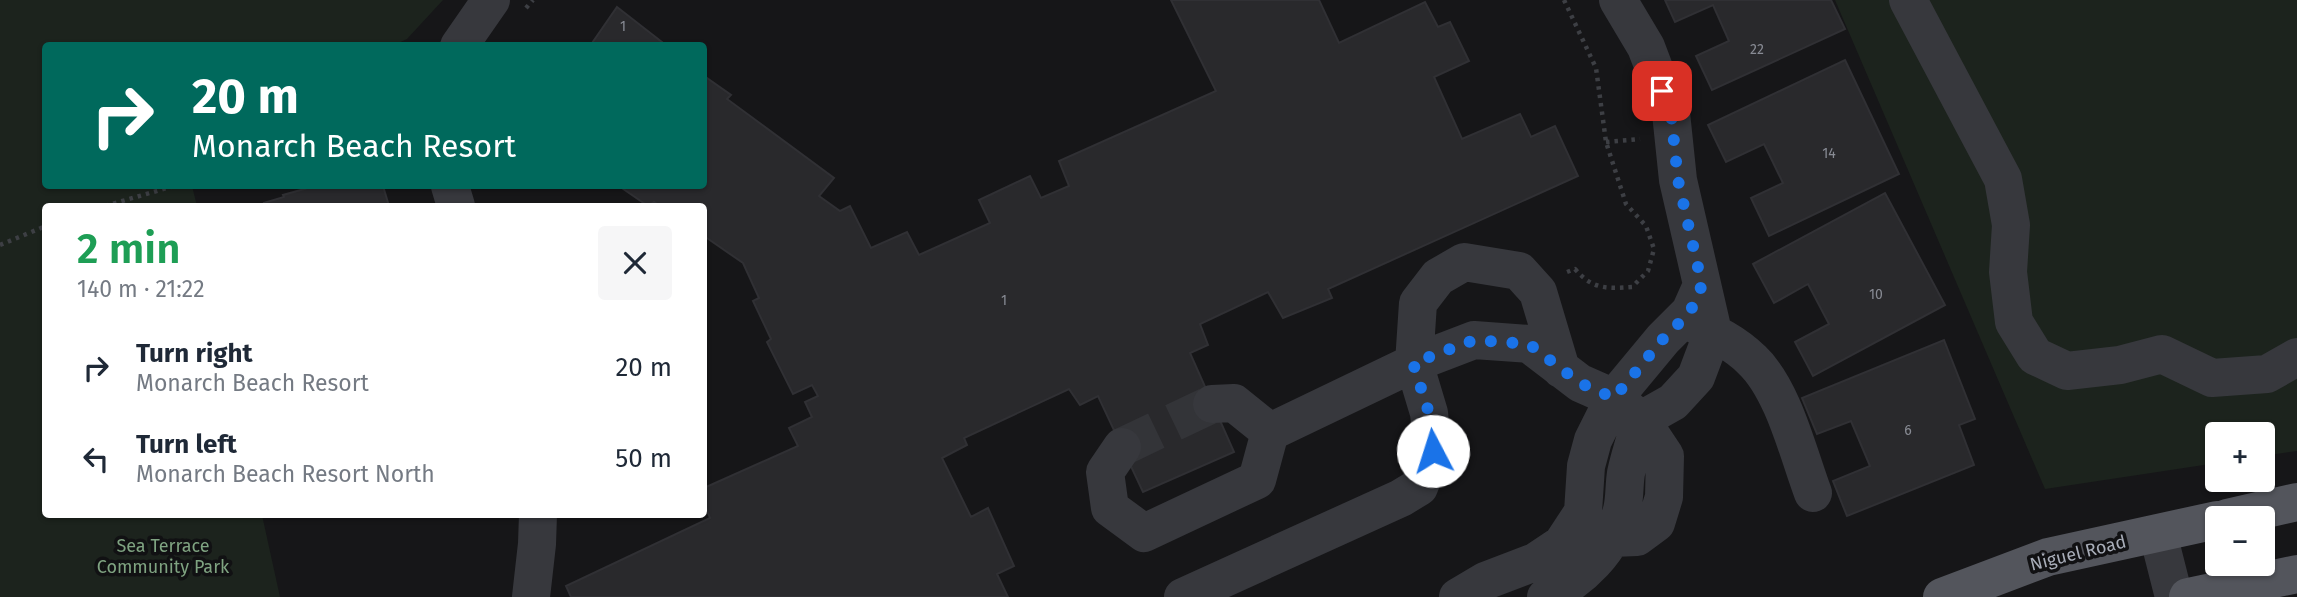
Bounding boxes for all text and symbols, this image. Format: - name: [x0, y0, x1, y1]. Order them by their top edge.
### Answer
- house number: 1: [620, 18, 626, 35]
- house number: 22: [1750, 41, 1764, 58]
- pin: [1632, 61, 1692, 121]
- text: 20 m: [192, 67, 299, 126]
- icon: right: [77, 70, 168, 161]
- icon: arrive: [1643, 72, 1681, 110]
- text: Monarch Beach Resort: [192, 127, 516, 165]
- house number: 14: [1822, 145, 1836, 162]
- text: 2 min: [77, 224, 181, 274]
- button: close: [598, 226, 672, 300]
- text: 140 m · 21:22: [77, 275, 205, 303]
- house number: 10: [1869, 286, 1883, 303]
- house number: 1: [1001, 292, 1007, 309]
- text: Turn right: [136, 338, 253, 369]
- icon: right: [77, 349, 115, 387]
- text: 20 m: [615, 352, 672, 383]
- text: Monarch Beach Resort: [136, 369, 369, 397]
- position arrow: [1396, 414, 1470, 488]
- house number: 6: [1904, 422, 1912, 439]
- map controls: [2205, 422, 2275, 576]
- button: +: [2205, 422, 2275, 492]
- text: Turn left: [136, 429, 237, 460]
- icon: left: [77, 440, 115, 478]
- text: 50 m: [615, 443, 672, 474]
- text: Monarch Beach Resort North: [136, 460, 435, 488]
- button: −: [2205, 506, 2275, 576]
- street label: Niguel Road: [2028, 530, 2128, 576]
- park label: Sea Terrace Community Park: [97, 535, 230, 578]

